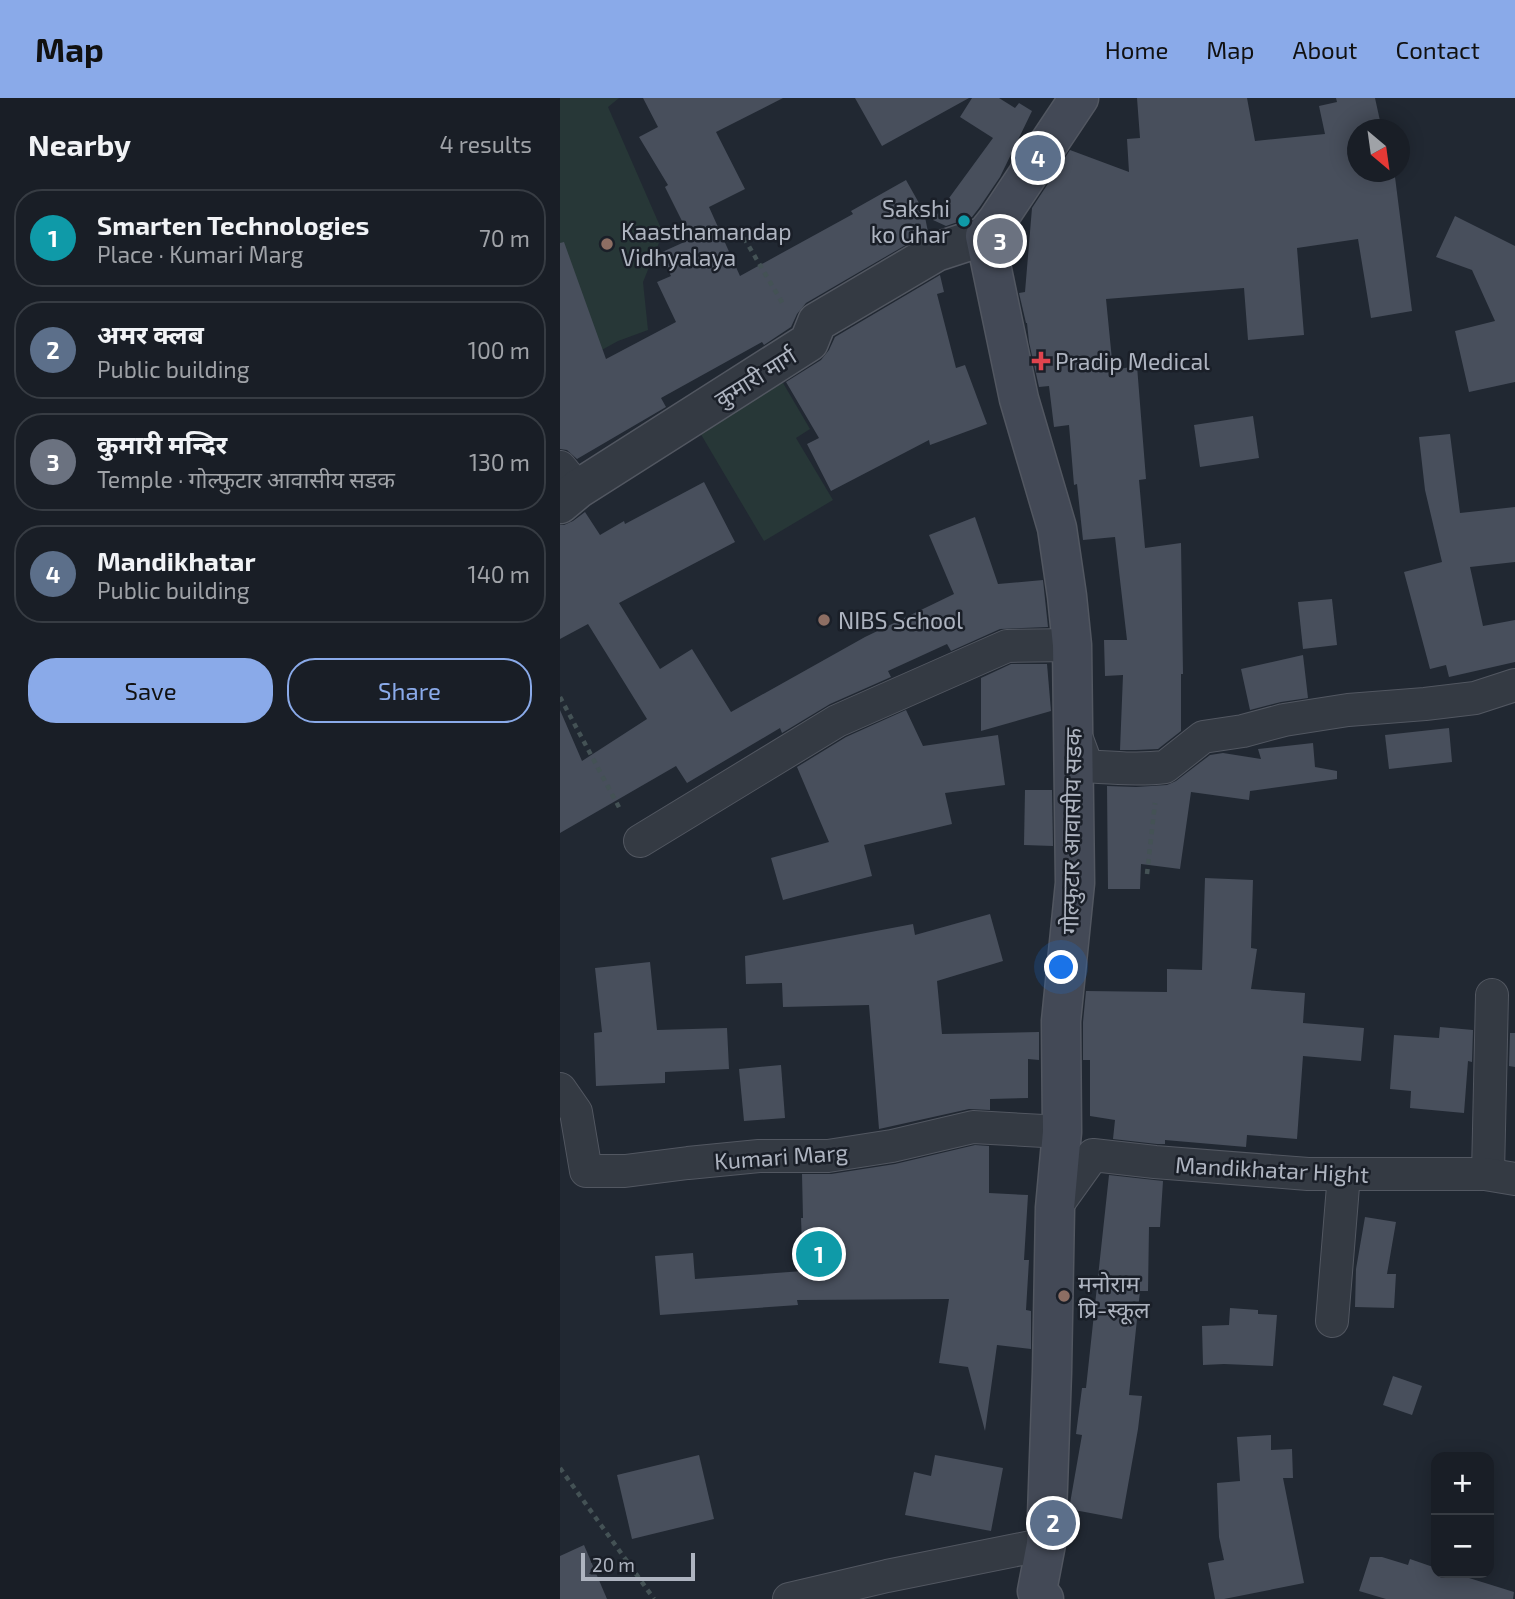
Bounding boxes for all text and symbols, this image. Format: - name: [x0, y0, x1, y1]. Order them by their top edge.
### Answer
- text: Map: [35, 29, 104, 69]
- text: Home: [1105, 35, 1168, 64]
- text: Map: [1206, 35, 1254, 64]
- text: About: [1292, 35, 1358, 64]
- text: Contact: [1396, 35, 1480, 64]
- north arrow: [1347, 119, 1410, 182]
- text: Nearby: [28, 126, 131, 162]
- text: 4 results: [440, 130, 532, 158]
- pin: 4: [1015, 132, 1061, 184]
- place label: Sakshi ko Ghar: [871, 194, 950, 248]
- text: Smarten Technologies: [97, 209, 369, 240]
- marker: Sakshi ko Ghar: [956, 213, 972, 229]
- pin: 3: [977, 215, 1023, 267]
- place label: Kaasthamandap Vidhyalaya: [621, 217, 792, 271]
- text: 1: [48, 224, 58, 252]
- text: 70 m: [479, 224, 530, 252]
- marker: Kaasthamandap Vidhyalaya: [599, 236, 615, 252]
- text: Place · Kumari Marg: [97, 240, 303, 268]
- text: अमर क्लब: [97, 318, 204, 349]
- text: 2: [46, 336, 60, 364]
- text: 100 m: [468, 336, 530, 364]
- street label: कुमारी मार्ग: [709, 341, 803, 415]
- place label: Pradip Medical: [1055, 347, 1210, 375]
- marker: Pradip Medical: [1033, 353, 1049, 369]
- text: Public building: [97, 355, 250, 383]
- text: कुमारी मन्दिर: [97, 428, 227, 459]
- text: 3: [46, 448, 60, 476]
- text: 130 m: [469, 448, 530, 476]
- text: Temple · गोल्फुटार आवासीय सडक: [97, 465, 395, 493]
- text: Mandikhatar: [97, 545, 256, 576]
- text: 4: [46, 560, 60, 588]
- text: 140 m: [468, 560, 530, 588]
- text: Public building: [97, 576, 250, 604]
- place label: NIBS School: [838, 606, 963, 634]
- marker: NIBS School: [816, 612, 832, 628]
- button: Save: [28, 658, 273, 723]
- button: Share: [287, 658, 532, 723]
- street label: गोल्फुटार आवासीय सडक: [1055, 726, 1089, 934]
- your location: [1044, 950, 1078, 984]
- street label: Kumari Marg: [713, 1137, 849, 1175]
- street label: Mandikhatar Hight: [1174, 1150, 1370, 1188]
- pin: 1: [796, 1228, 842, 1280]
- place label: मनोराम प्रि-स्कूल: [1078, 1269, 1150, 1325]
- marker: मनोराम प्रि-स्कूल: [1056, 1288, 1072, 1304]
- map controls: [1431, 1452, 1494, 1578]
- button: +: [1431, 1452, 1494, 1515]
- pin: 2: [1030, 1497, 1076, 1549]
- button: −: [1431, 1515, 1494, 1578]
- scale bar: [581, 1550, 695, 1582]
- text: 20 m: [592, 1553, 635, 1576]

